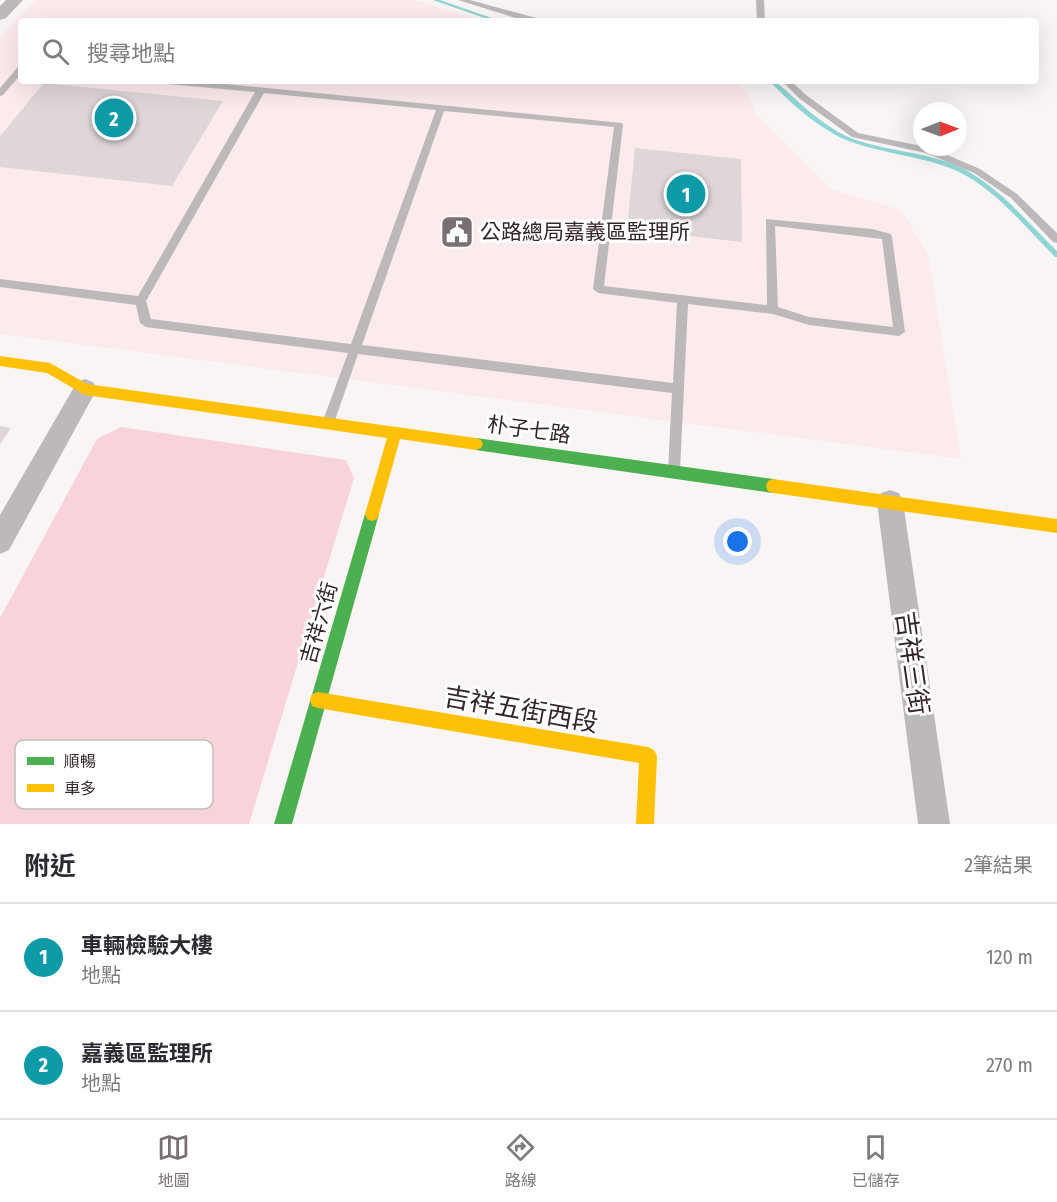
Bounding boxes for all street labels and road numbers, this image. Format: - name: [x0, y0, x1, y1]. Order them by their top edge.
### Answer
- street label: 朴子七路: [486, 411, 572, 449]
- street label: 吉祥六街: [295, 579, 343, 667]
- street label: 吉祥三街: [889, 609, 935, 717]
- street label: 吉祥五街西段: [441, 681, 601, 739]

